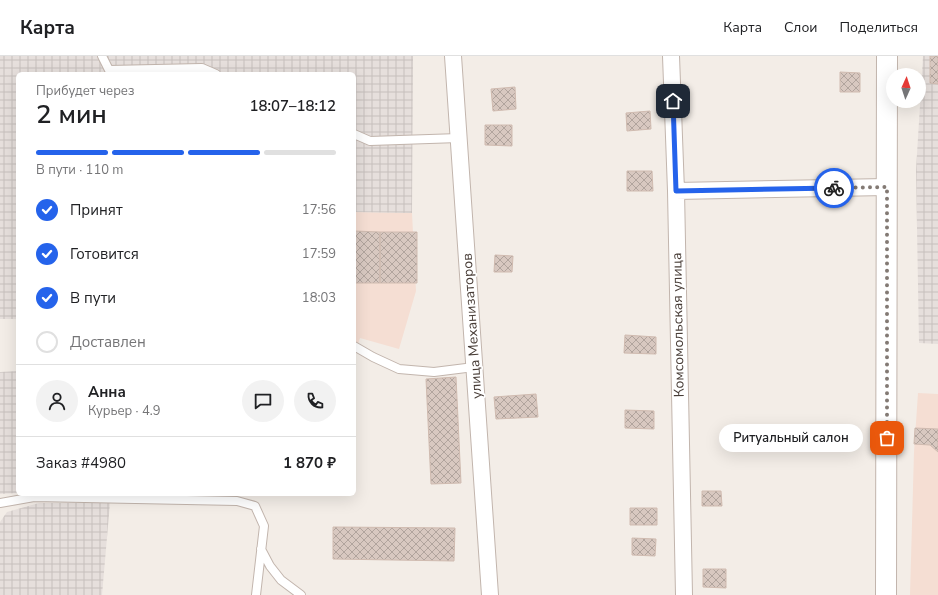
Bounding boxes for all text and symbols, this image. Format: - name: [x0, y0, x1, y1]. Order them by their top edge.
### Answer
- text: Карта: [20, 15, 75, 41]
- text: Карта: [723, 18, 762, 37]
- text: Слои: [784, 18, 818, 37]
- text: Поделиться: [840, 18, 918, 37]
- north arrow: [886, 68, 926, 108]
- map controls: [886, 68, 926, 108]
- text: Прибудет через: [36, 82, 134, 100]
- pin: [656, 84, 690, 118]
- icon: home: [662, 90, 684, 112]
- text: 18:07–18:12: [249, 96, 336, 116]
- text: 2 мин: [36, 97, 107, 132]
- text: В пути · 110 m: [36, 161, 123, 179]
- courier: [814, 168, 854, 208]
- icon: bike: [823, 177, 845, 199]
- icon: check: [36, 199, 58, 221]
- text: Принят: [70, 200, 123, 220]
- text: 17:56: [302, 201, 336, 219]
- icon: check: [36, 243, 58, 265]
- text: Готовится: [70, 244, 139, 264]
- text: 17:59: [302, 245, 336, 263]
- street label: улица Механизаторов: [457, 252, 487, 399]
- street label: Комсомольская улица: [667, 252, 689, 398]
- icon: check: [36, 287, 58, 309]
- text: В пути: [70, 288, 116, 308]
- text: 18:03: [302, 289, 336, 307]
- text: Доставлен: [70, 332, 146, 352]
- button: person: [36, 380, 78, 422]
- button: chat: [242, 380, 284, 422]
- button: phone: [294, 380, 336, 422]
- text: Анна: [88, 382, 126, 402]
- text: Курьер · 4.9: [88, 402, 161, 420]
- pin: [870, 421, 904, 455]
- callout: Ритуальный салон: [719, 424, 863, 452]
- icon: bag: [876, 427, 898, 449]
- text: Ритуальный салон: [733, 429, 849, 447]
- text: Заказ #4980: [36, 453, 126, 473]
- text: 1 870 ₽: [283, 453, 336, 473]

